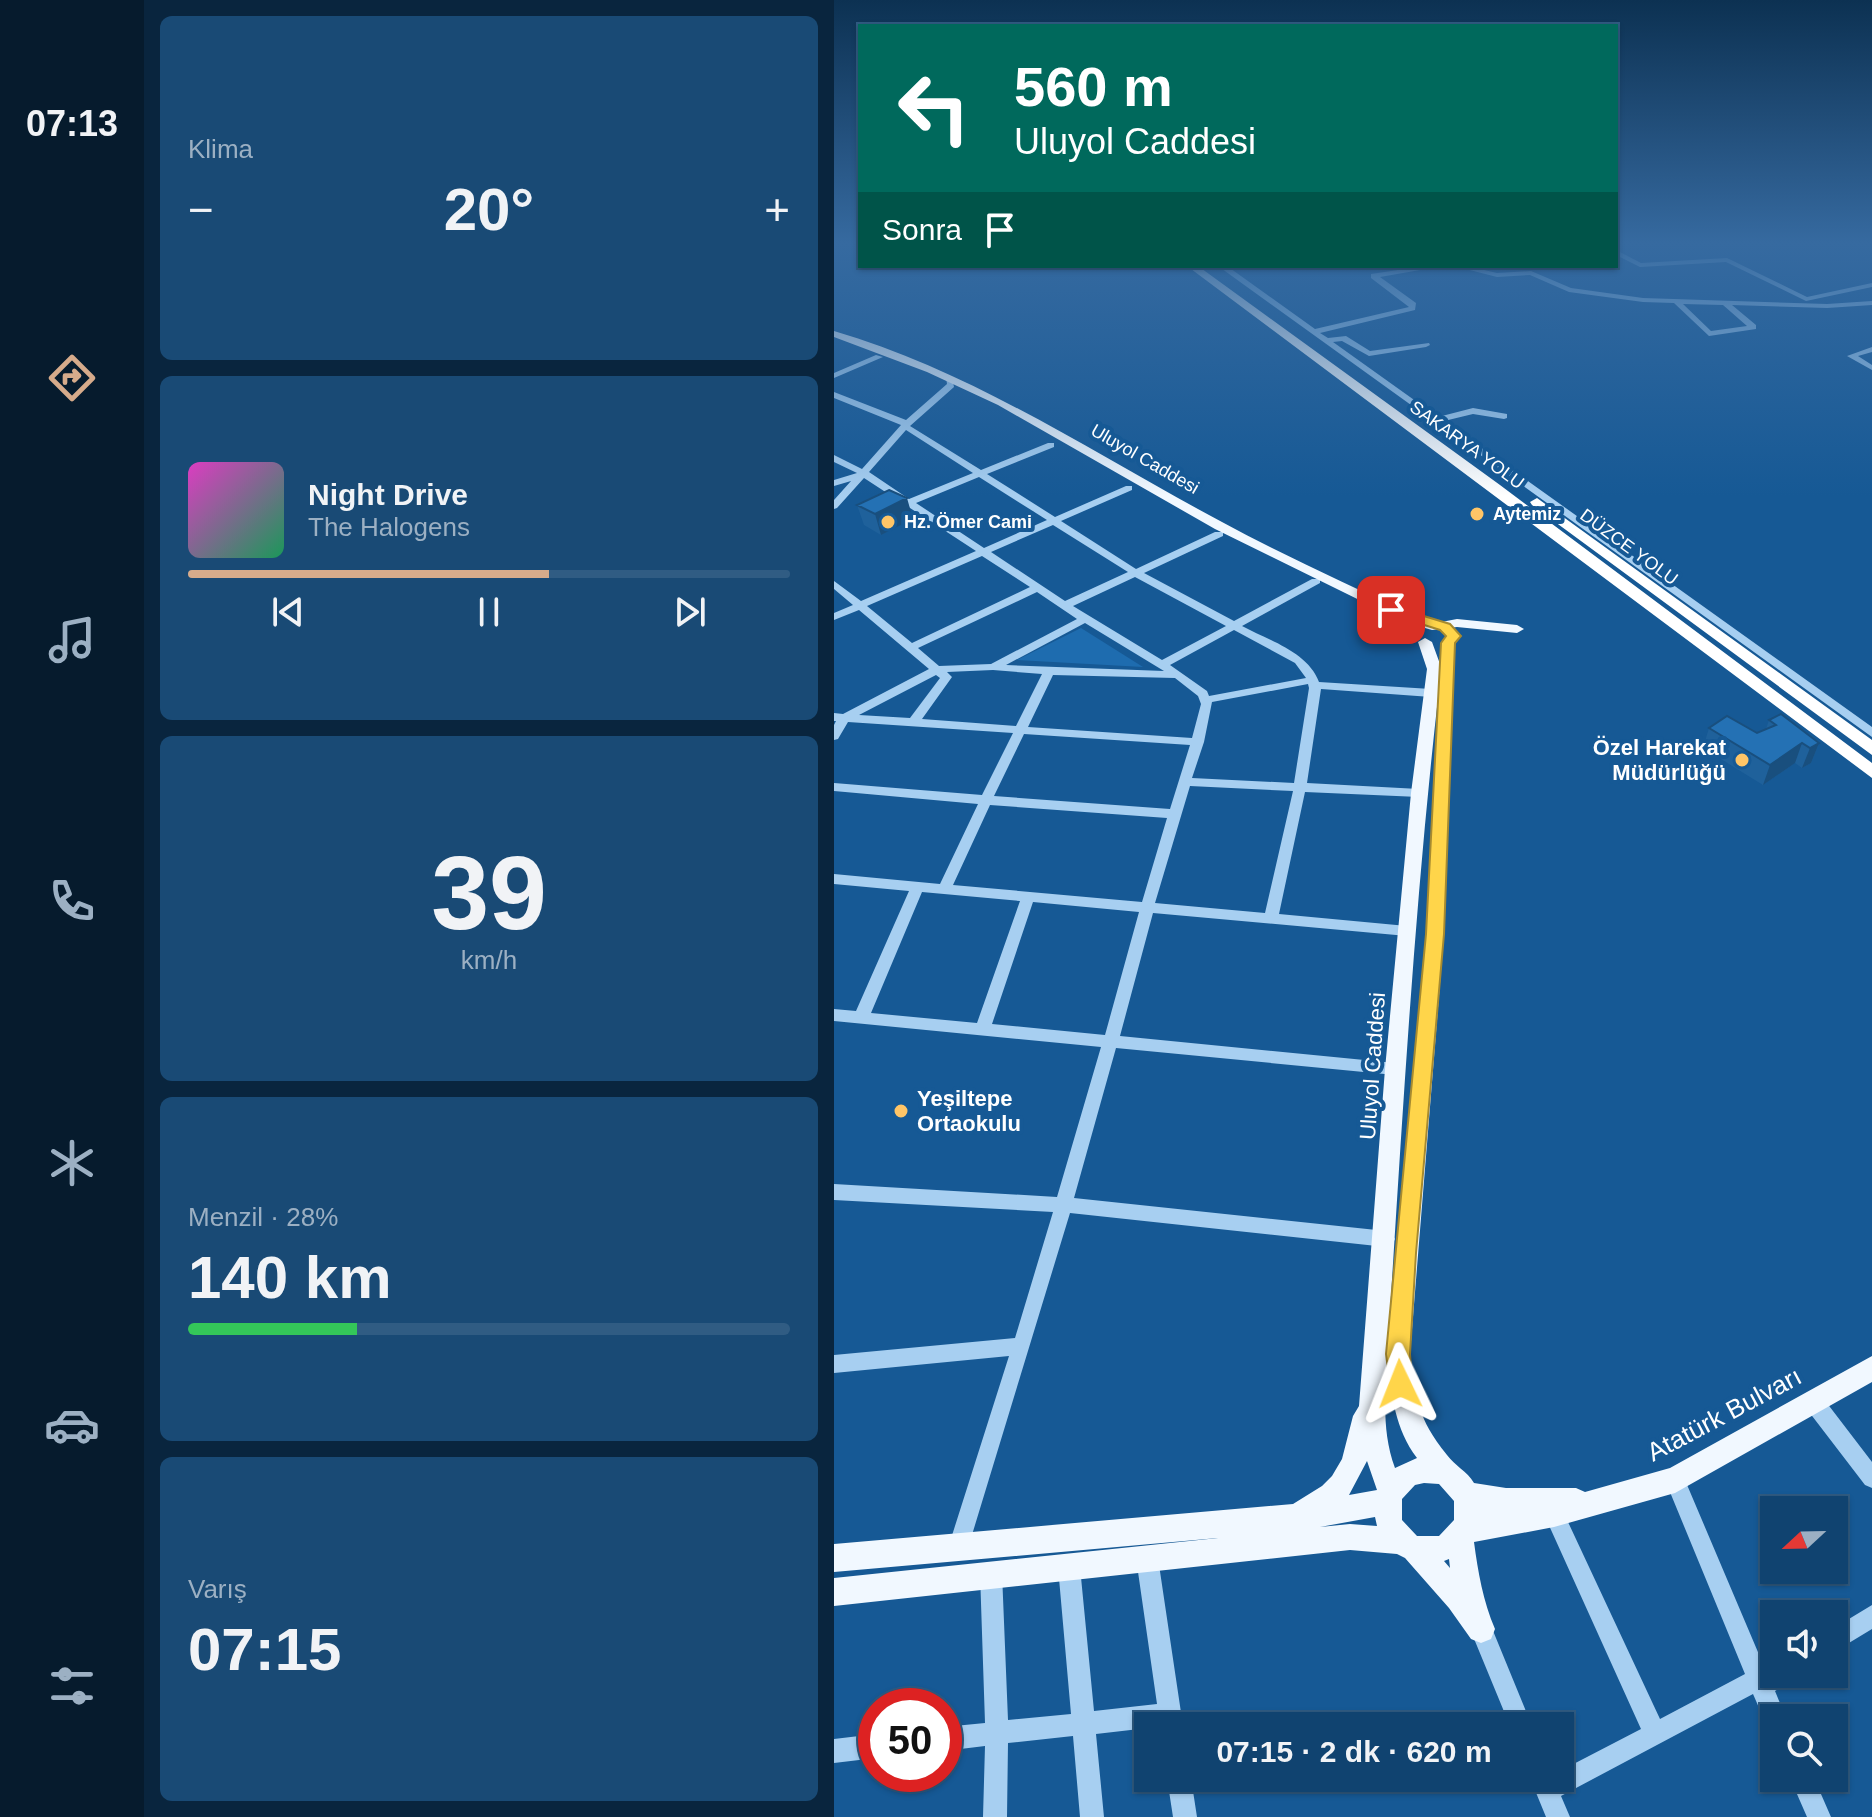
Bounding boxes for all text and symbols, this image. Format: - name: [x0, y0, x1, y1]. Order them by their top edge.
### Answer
- text: 560 m: [1014, 55, 1173, 118]
- icon: left: [882, 56, 986, 160]
- text: 07:13: [26, 103, 118, 144]
- text: Uluyol Caddesi: [1014, 121, 1256, 162]
- text: Klima: [188, 134, 253, 164]
- text: 20°: [444, 176, 534, 243]
- text: −: [188, 185, 214, 234]
- text: +: [764, 185, 790, 234]
- icon: arrive: [978, 208, 1022, 252]
- text: Sonra: [882, 213, 962, 246]
- icon: directions: [44, 350, 100, 406]
- street label: SAKARYA YOLU: [1406, 397, 1528, 493]
- street label: Uluyol Caddesi: [1088, 420, 1202, 498]
- text: Night Drive: [308, 478, 468, 511]
- place label: Aytemiz: [1493, 504, 1561, 524]
- marker: Aytemiz: [1468, 505, 1486, 523]
- street label: DÜZCE YOLU: [1576, 505, 1682, 589]
- text: The Halogens: [308, 512, 470, 542]
- place label: Hz. Ömer Cami: [904, 512, 1032, 532]
- marker: Hz. Ömer Cami: [879, 513, 897, 531]
- pin: [1357, 576, 1425, 644]
- icon: arrive: [1369, 588, 1413, 632]
- icon: previous: [266, 590, 310, 634]
- icon: pause: [467, 590, 511, 634]
- icon: next: [668, 590, 712, 634]
- icon: music: [44, 612, 100, 668]
- place label: Özel Harekat Müdürlüğü: [1593, 735, 1727, 785]
- marker: Özel Harekat Müdürlüğü: [1733, 751, 1751, 769]
- text: 39: [431, 835, 547, 951]
- icon: phone: [44, 873, 100, 929]
- text: km/h: [461, 945, 517, 975]
- street label: Uluyol Caddesi: [1355, 991, 1390, 1141]
- place label: Yeşiltepe Ortaokulu: [917, 1086, 1021, 1136]
- marker: Yeşiltepe Ortaokulu: [892, 1102, 910, 1120]
- icon: climate: [44, 1135, 100, 1191]
- text: Menzil · 28%: [188, 1202, 338, 1232]
- text: 140 km: [188, 1244, 392, 1311]
- position arrow: [1358, 1342, 1442, 1426]
- street label: Atatürk Bulvarı: [1642, 1361, 1806, 1467]
- icon: car: [44, 1397, 100, 1453]
- north arrow: [1760, 1496, 1848, 1584]
- map controls: [1760, 1496, 1848, 1792]
- text: Varış: [188, 1574, 247, 1604]
- button: sound: [1760, 1600, 1848, 1688]
- text: 07:15: [188, 1616, 341, 1683]
- icon: filters: [44, 1658, 100, 1714]
- speed limit sign: 50: [858, 1688, 962, 1792]
- button: search: [1760, 1704, 1848, 1792]
- text: 07:15 · 2 dk · 620 m: [1216, 1735, 1492, 1768]

